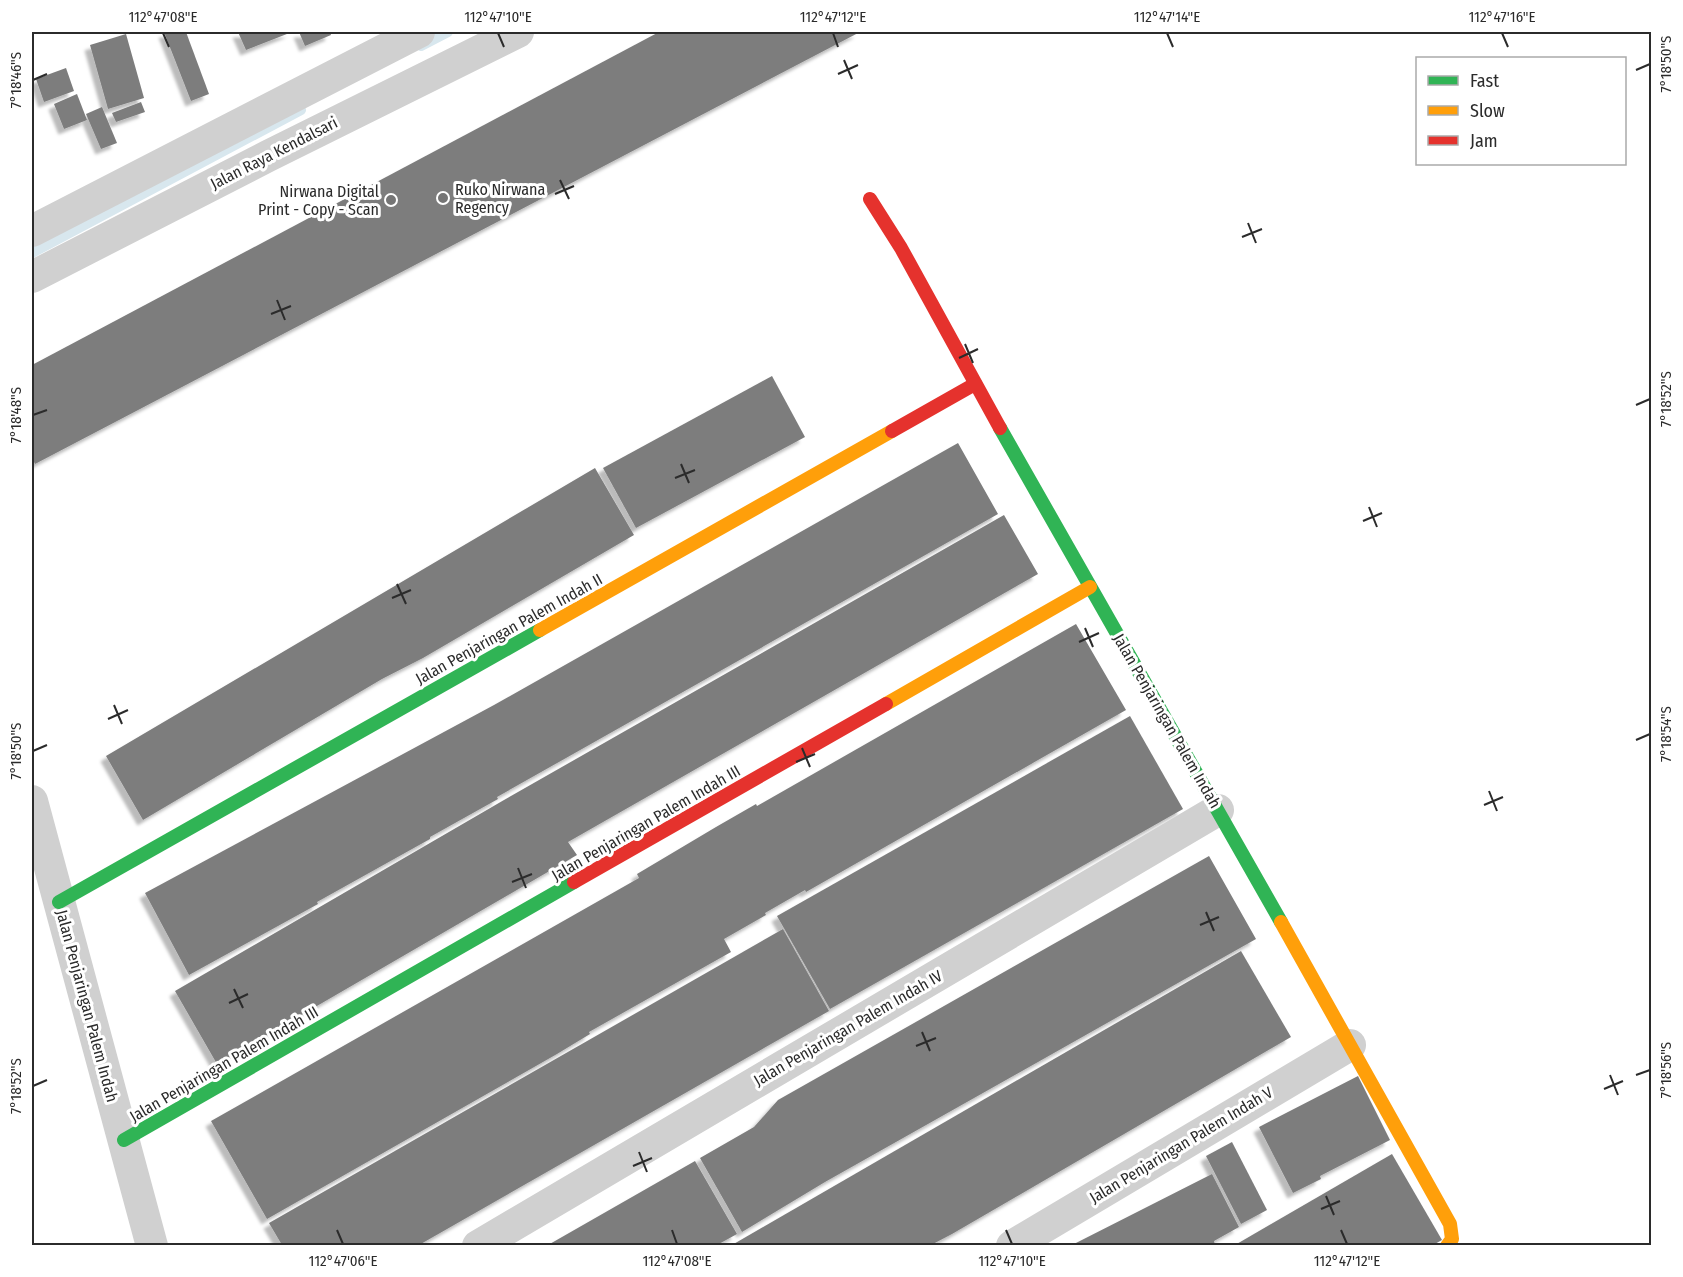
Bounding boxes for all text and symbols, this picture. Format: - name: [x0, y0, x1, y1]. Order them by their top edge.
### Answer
- text: 112°47'08"E: [128, 8, 198, 26]
- text: 112°47'10"E: [464, 8, 532, 26]
- text: 112°47'12"E: [800, 8, 866, 26]
- text: 112°47'14"E: [1134, 8, 1200, 26]
- text: 112°47'16"E: [1468, 8, 1536, 26]
- text: 7°18'50"S: [1657, 35, 1675, 93]
- text: 7°18'46"S: [7, 52, 25, 108]
- legend: [1416, 57, 1626, 165]
- text: Fast: [1470, 70, 1499, 92]
- text: Slow: [1470, 100, 1505, 122]
- street label: Jalan Raya Kendalsari: [207, 113, 341, 193]
- text: Jam: [1470, 130, 1498, 152]
- place label: Ruko Nirwana Regency: [455, 180, 545, 217]
- place label: Nirwana Digital Print - Copy - Scan: [258, 182, 379, 219]
- marker: Ruko Nirwana Regency: [436, 191, 450, 205]
- marker: Nirwana Digital Print - Copy - Scan: [384, 193, 398, 207]
- text: 7°18'52"S: [1657, 371, 1675, 427]
- text: 7°18'48"S: [7, 387, 25, 443]
- street label: Jalan Penjaringan Palem Indah II: [412, 570, 606, 688]
- street label: Jalan Penjaringan Palem Indah: [1109, 630, 1225, 812]
- text: 7°18'54"S: [1657, 706, 1675, 762]
- text: 7°18'50"S: [7, 722, 25, 780]
- street label: Jalan Penjaringan Palem Indah III: [548, 761, 744, 885]
- street label: Jalan Penjaringan Palem Indah: [52, 908, 122, 1104]
- street label: Jalan Penjaringan Palem Indah IV: [750, 966, 946, 1090]
- street label: Jalan Penjaringan Palem Indah III: [126, 1002, 322, 1126]
- text: 7°18'56"S: [1657, 1042, 1675, 1098]
- text: 7°18'52"S: [7, 1058, 25, 1114]
- street label: Jalan Penjaringan Palem Indah V: [1086, 1082, 1277, 1207]
- text: 112°47'06"E: [309, 1252, 377, 1270]
- text: 112°47'08"E: [642, 1252, 712, 1270]
- text: 112°47'10"E: [978, 1252, 1046, 1270]
- text: 112°47'12"E: [1314, 1252, 1380, 1270]

